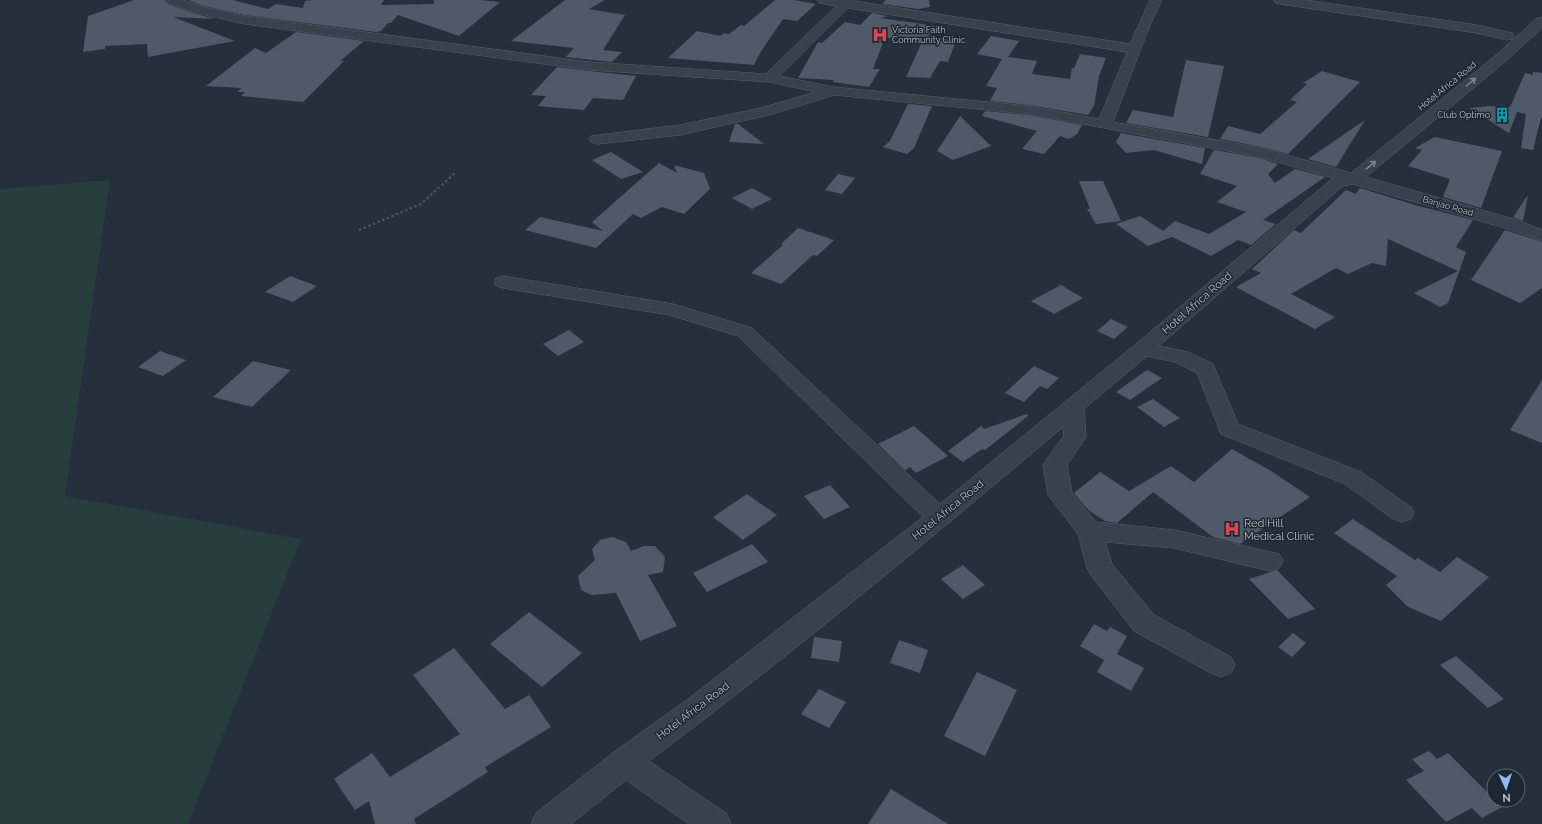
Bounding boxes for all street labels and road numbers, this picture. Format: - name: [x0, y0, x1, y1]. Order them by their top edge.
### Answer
- street label: Hotel Africa Road: [1416, 59, 1478, 113]
- street label: Banjao Road: [1421, 194, 1475, 218]
- street label: Hotel Africa Road: [1160, 269, 1235, 337]
- street label: Hotel Africa Road: [910, 477, 986, 543]
- street label: Hotel Africa Road: [654, 679, 732, 743]

